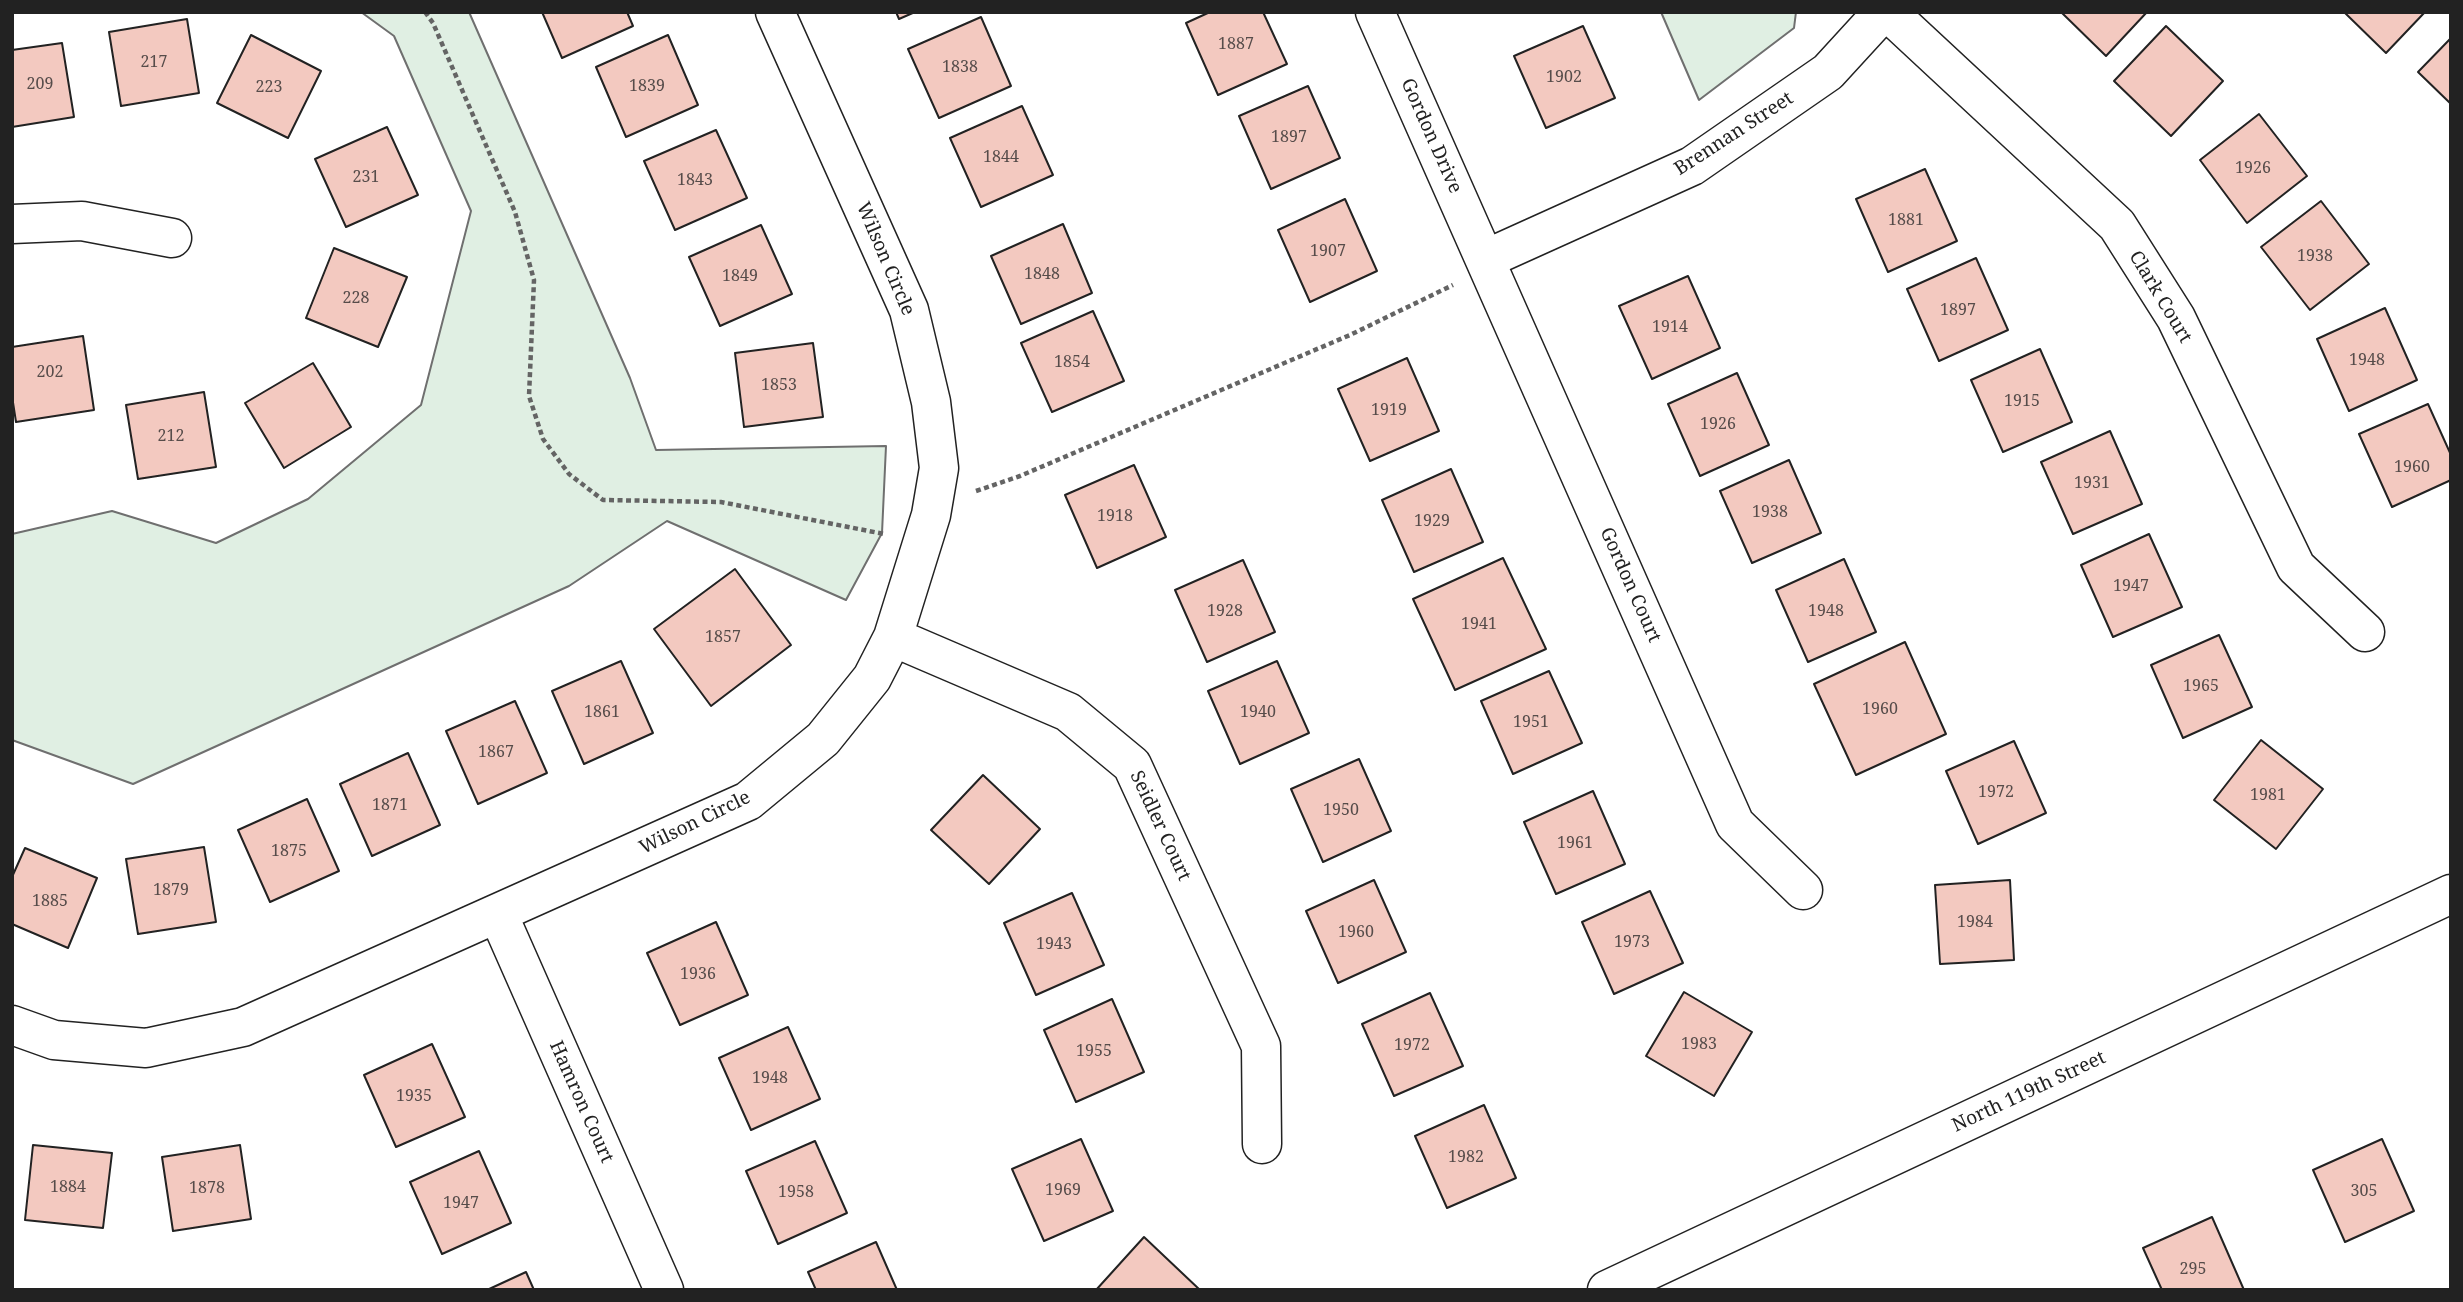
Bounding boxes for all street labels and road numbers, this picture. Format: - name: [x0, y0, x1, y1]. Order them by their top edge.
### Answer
- street label: Gordon Drive: [1396, 75, 1466, 197]
- street label: Brennan Street: [1670, 87, 1798, 181]
- street label: Wilson Circle: [851, 199, 919, 319]
- street label: Clark Court: [2124, 247, 2196, 347]
- street label: Gordon Court: [1594, 524, 1666, 646]
- street label: Seidler Court: [1125, 767, 1195, 885]
- street label: Wilson Circle: [636, 786, 754, 860]
- street label: Hamron Court: [544, 1037, 618, 1167]
- street label: North 119th Street: [1949, 1046, 2109, 1138]

